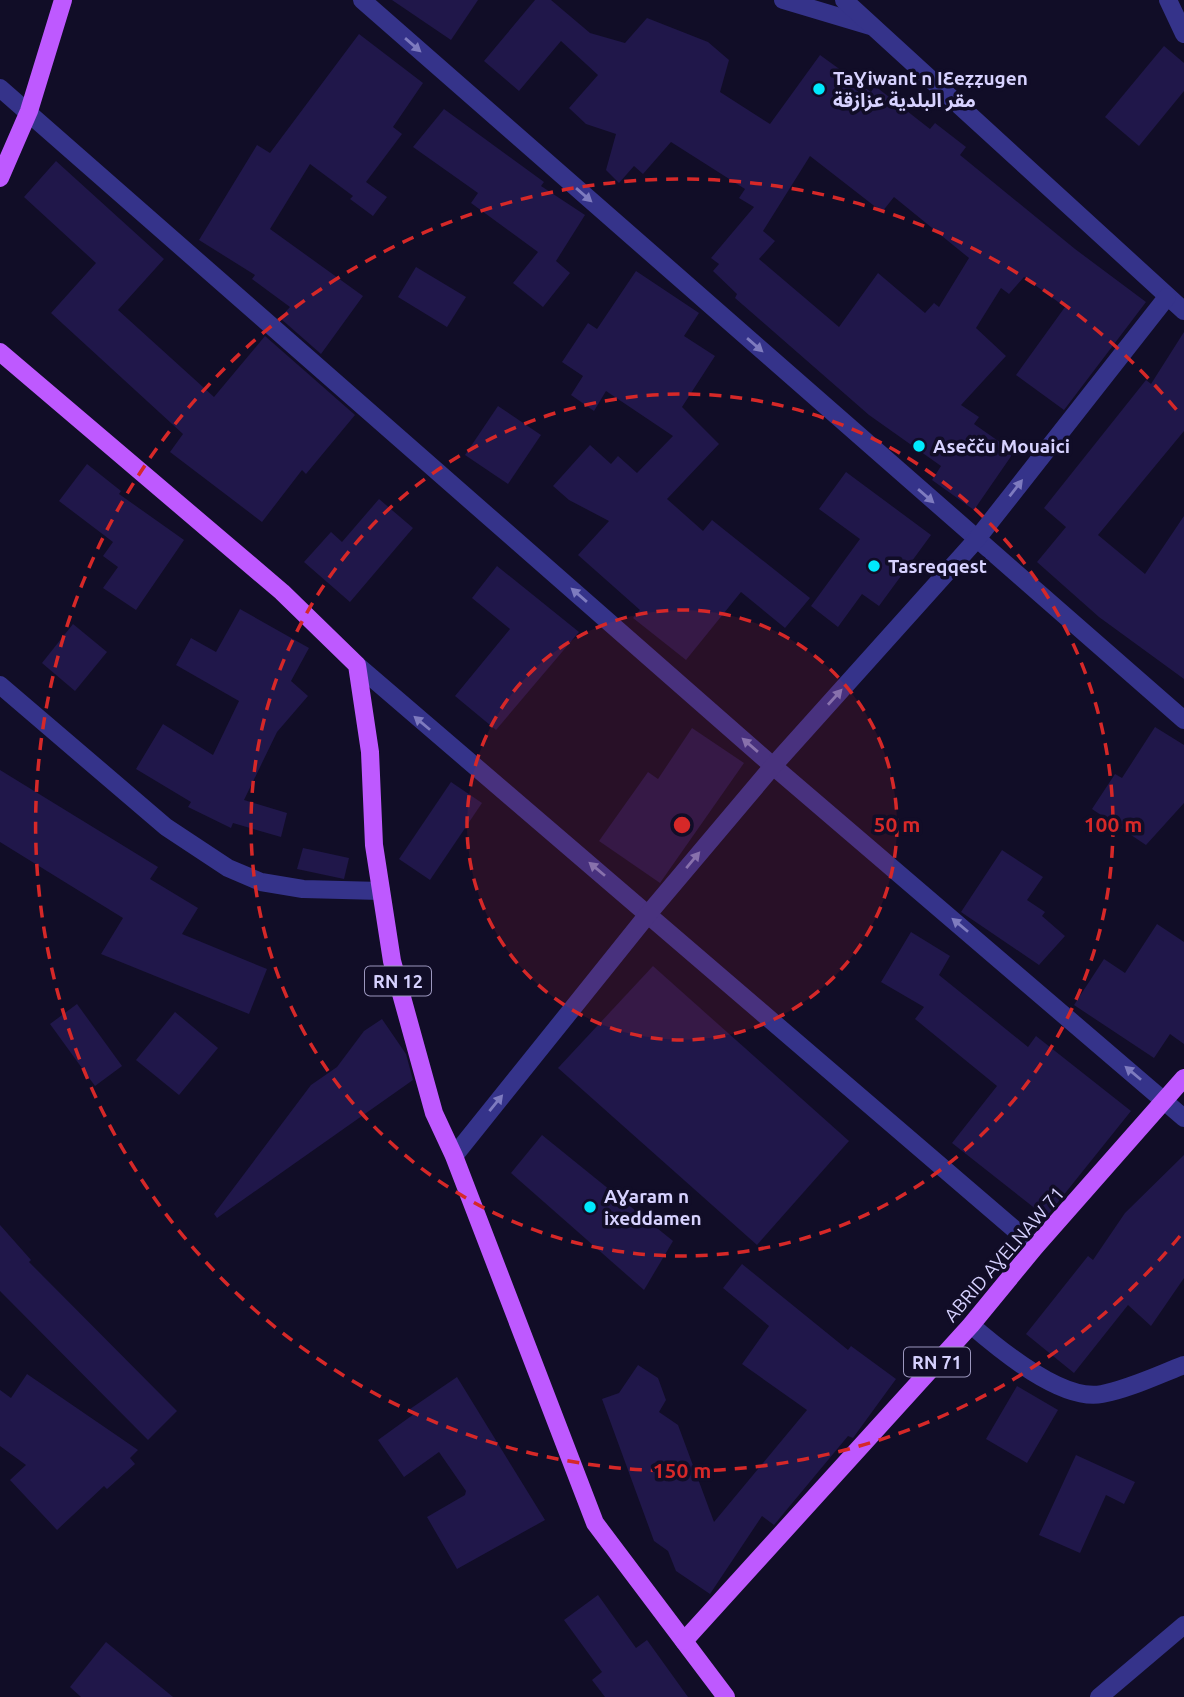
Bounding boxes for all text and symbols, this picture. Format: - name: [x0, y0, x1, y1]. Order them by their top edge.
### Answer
- one-way arrow: [404, 37, 422, 53]
- place label: Taɣiwant n Iɛeẓẓugen مقر البلدية عزازقة: [833, 67, 1028, 112]
- marker: Taɣiwant n Iɛeẓẓugen مقر البلدية عزازقة: [811, 81, 827, 97]
- one-way arrow: [575, 187, 593, 203]
- one-way arrow: [746, 337, 763, 352]
- place label: Asečču Mouaici: [933, 435, 1070, 457]
- marker: Asečču Mouaici: [911, 438, 927, 454]
- one-way arrow: [1009, 480, 1024, 498]
- one-way arrow: [917, 487, 934, 503]
- place label: Tasreqqest: [888, 555, 987, 577]
- marker: Tasreqqest: [866, 558, 882, 574]
- one-way arrow: [570, 587, 588, 603]
- one-way arrow: [827, 688, 843, 706]
- one-way arrow: [414, 716, 431, 731]
- one-way arrow: [742, 738, 759, 754]
- text: 50 m: [874, 812, 920, 836]
- text: 100 m: [1084, 812, 1142, 836]
- centre of rings: [670, 813, 694, 837]
- one-way arrow: [685, 852, 700, 869]
- one-way arrow: [588, 862, 605, 877]
- one-way arrow: [951, 917, 969, 933]
- road number: RN 12: [365, 966, 431, 996]
- one-way arrow: [1125, 1066, 1142, 1081]
- one-way arrow: [489, 1094, 504, 1112]
- street label: ABRID AƔELNAW 71: [939, 1182, 1069, 1326]
- place label: Aɣaram n ixeddamen: [604, 1185, 702, 1229]
- marker: Aɣaram n ixeddamen: [582, 1199, 598, 1215]
- road number: RN 71: [904, 1348, 970, 1377]
- text: 150 m: [653, 1458, 711, 1482]

